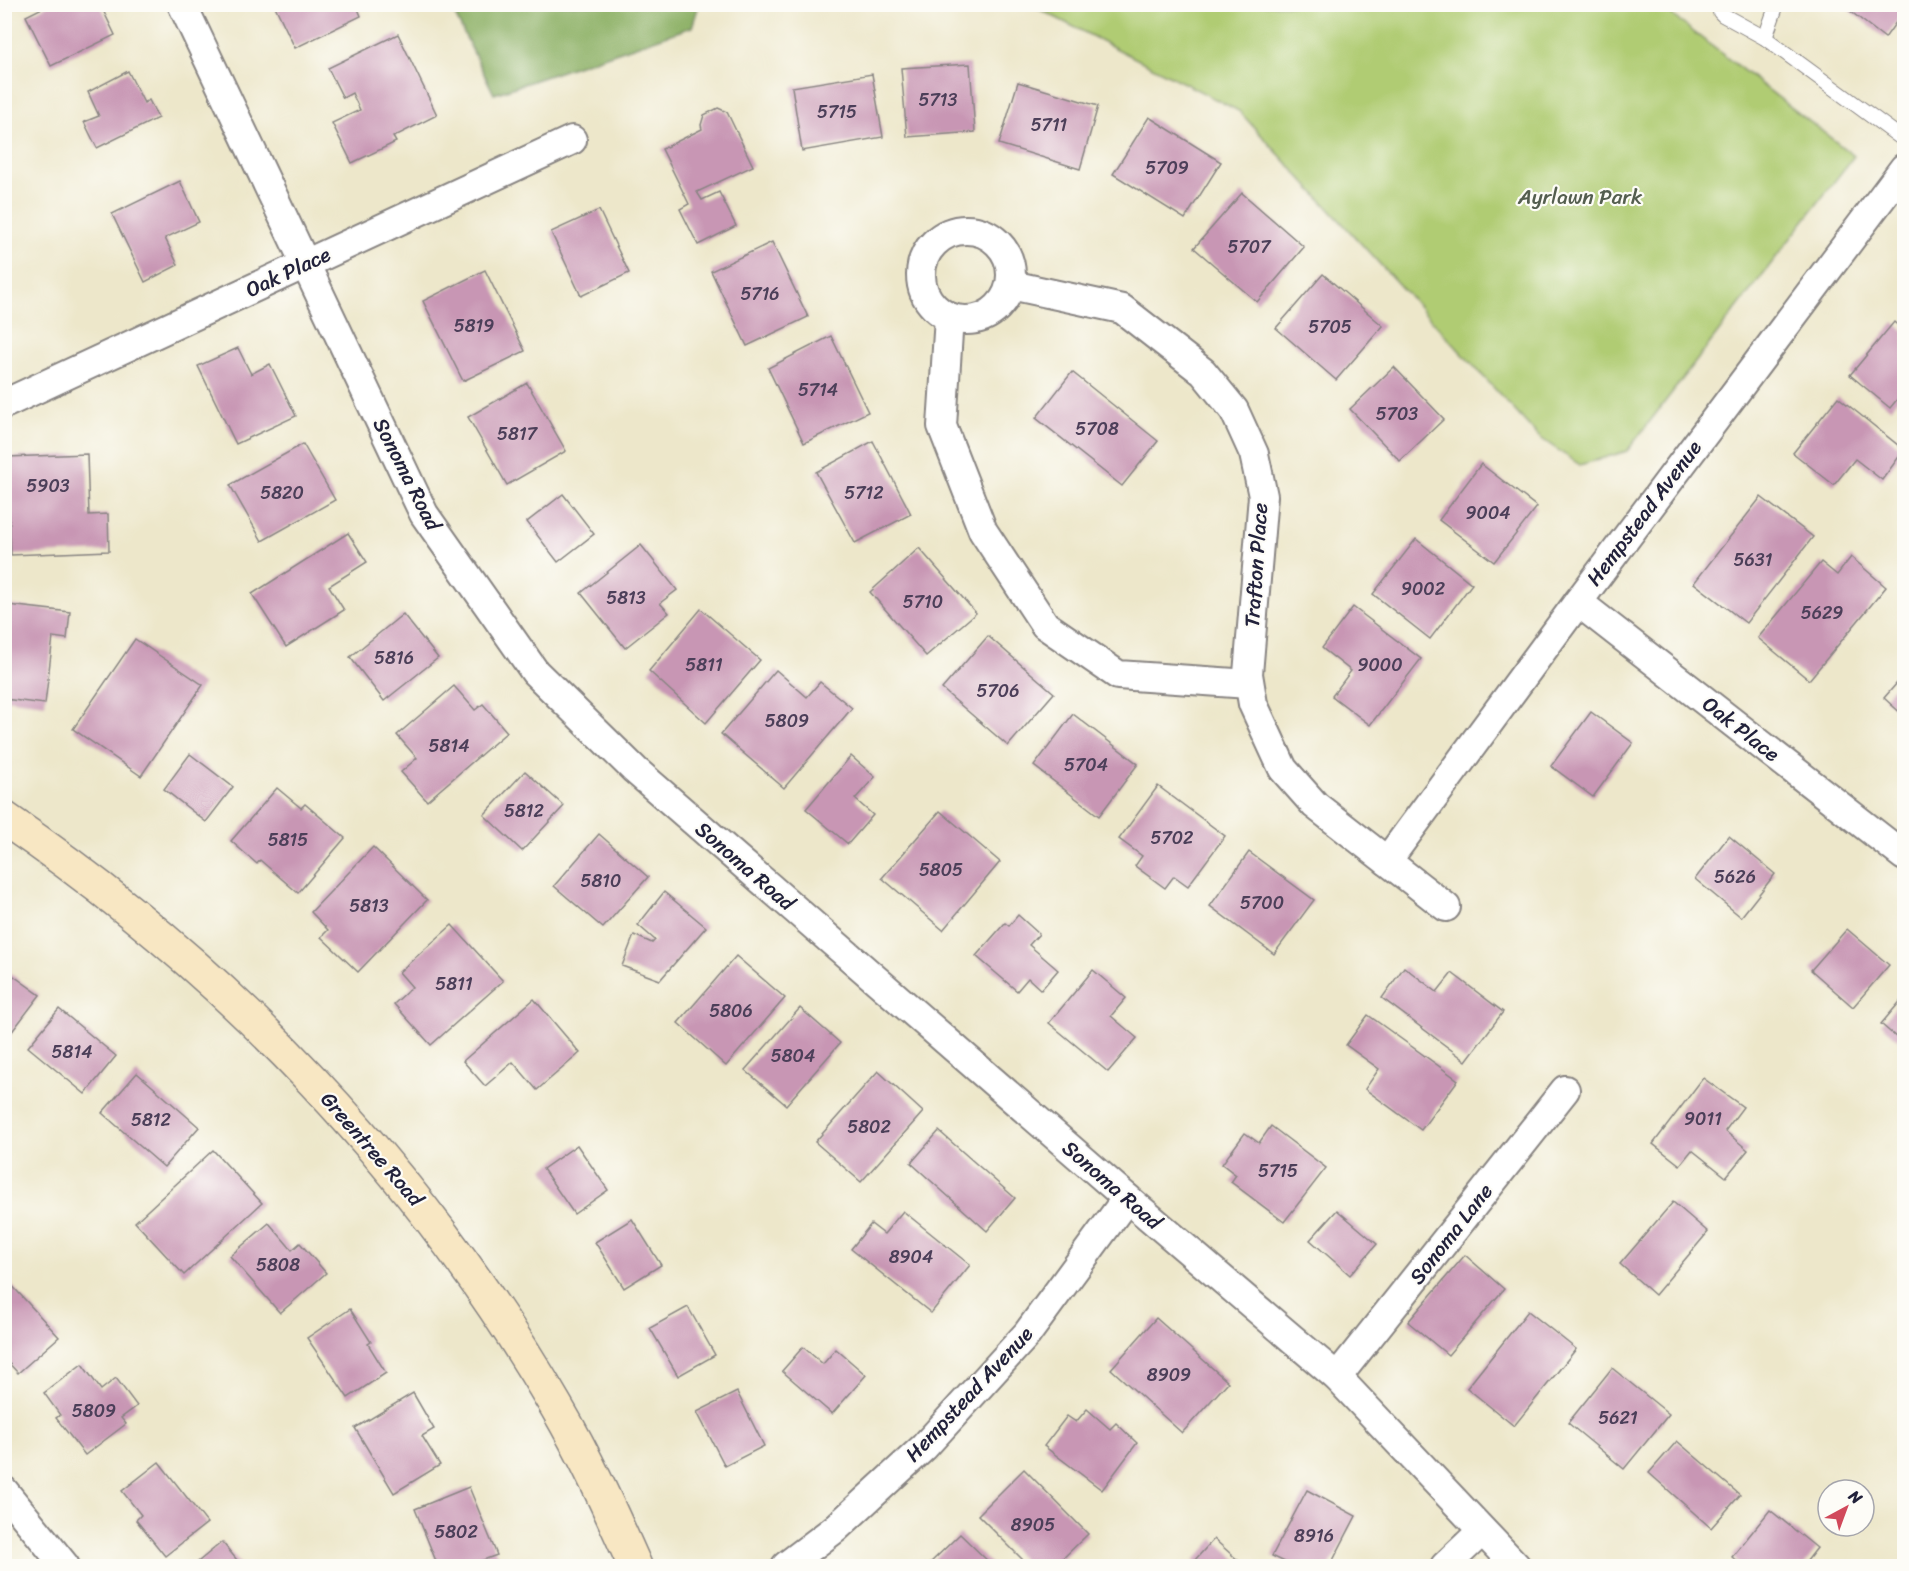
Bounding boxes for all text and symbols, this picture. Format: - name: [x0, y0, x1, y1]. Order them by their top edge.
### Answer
- house number: 5713: [919, 84, 958, 116]
- house number: 5715: [817, 96, 857, 128]
- house number: 5711: [1031, 109, 1068, 141]
- house number: 5709: [1145, 152, 1189, 184]
- park label: Ayrlawn Park: [1517, 178, 1643, 216]
- house number: 5707: [1228, 231, 1272, 263]
- street label: Oak Place: [239, 236, 337, 308]
- house number: 5716: [740, 278, 780, 310]
- house number: 5819: [454, 310, 494, 342]
- house number: 5705: [1308, 311, 1352, 343]
- house number: 5714: [798, 374, 838, 406]
- house number: 5703: [1376, 398, 1418, 430]
- street label: Sonoma Road: [362, 411, 453, 539]
- house number: 5708: [1075, 413, 1119, 445]
- house number: 5817: [497, 418, 539, 450]
- street label: Hempstead Avenue: [1576, 431, 1712, 595]
- house number: 5903: [26, 470, 70, 502]
- house number: 5820: [260, 477, 304, 509]
- house number: 5712: [844, 477, 884, 509]
- house number: 9004: [1465, 497, 1511, 529]
- street label: Trafton Place: [1233, 501, 1279, 628]
- house number: 5631: [1734, 544, 1773, 576]
- house number: 9002: [1401, 573, 1445, 605]
- house number: 5813: [606, 582, 646, 614]
- house number: 5710: [903, 586, 943, 618]
- house number: 5629: [1801, 597, 1843, 629]
- house number: 5816: [374, 642, 414, 674]
- house number: 5811: [685, 649, 723, 681]
- house number: 9000: [1357, 649, 1403, 681]
- house number: 5706: [977, 675, 1019, 707]
- street label: Oak Place: [1694, 686, 1788, 772]
- house number: 5809: [765, 705, 809, 737]
- house number: 5814: [429, 730, 469, 762]
- house number: 5704: [1064, 749, 1108, 781]
- house number: 5812: [504, 795, 544, 827]
- street label: Sonoma Road: [686, 811, 805, 922]
- house number: 5702: [1150, 822, 1194, 854]
- house number: 5815: [268, 824, 308, 856]
- house number: 5805: [919, 854, 963, 886]
- house number: 5626: [1714, 861, 1756, 893]
- house number: 5810: [581, 865, 621, 897]
- house number: 5700: [1240, 887, 1284, 919]
- house number: 5813: [349, 890, 389, 922]
- house number: 5811: [435, 968, 473, 1000]
- house number: 5806: [709, 995, 753, 1027]
- house number: 5814: [52, 1036, 92, 1068]
- house number: 5804: [771, 1040, 815, 1072]
- street label: Greentree Road: [311, 1083, 435, 1217]
- house number: 9011: [1684, 1103, 1722, 1135]
- house number: 5812: [131, 1104, 171, 1136]
- house number: 5802: [847, 1111, 891, 1143]
- street label: Sonoma Road: [1053, 1130, 1172, 1241]
- house number: 5715: [1258, 1155, 1298, 1187]
- street label: Sonoma Lane: [1399, 1175, 1503, 1293]
- house number: 8904: [889, 1241, 933, 1273]
- house number: 5808: [256, 1249, 300, 1281]
- street label: Hempstead Avenue: [895, 1317, 1043, 1471]
- house number: 8909: [1147, 1359, 1191, 1391]
- house number: 5809: [72, 1395, 116, 1427]
- house number: 5621: [1598, 1402, 1638, 1434]
- north arrow: [1816, 1478, 1876, 1538]
- text: N: [1841, 1482, 1870, 1512]
- house number: 8905: [1011, 1509, 1055, 1541]
- house number: 5802: [434, 1516, 478, 1548]
- house number: 8916: [1294, 1520, 1334, 1552]

